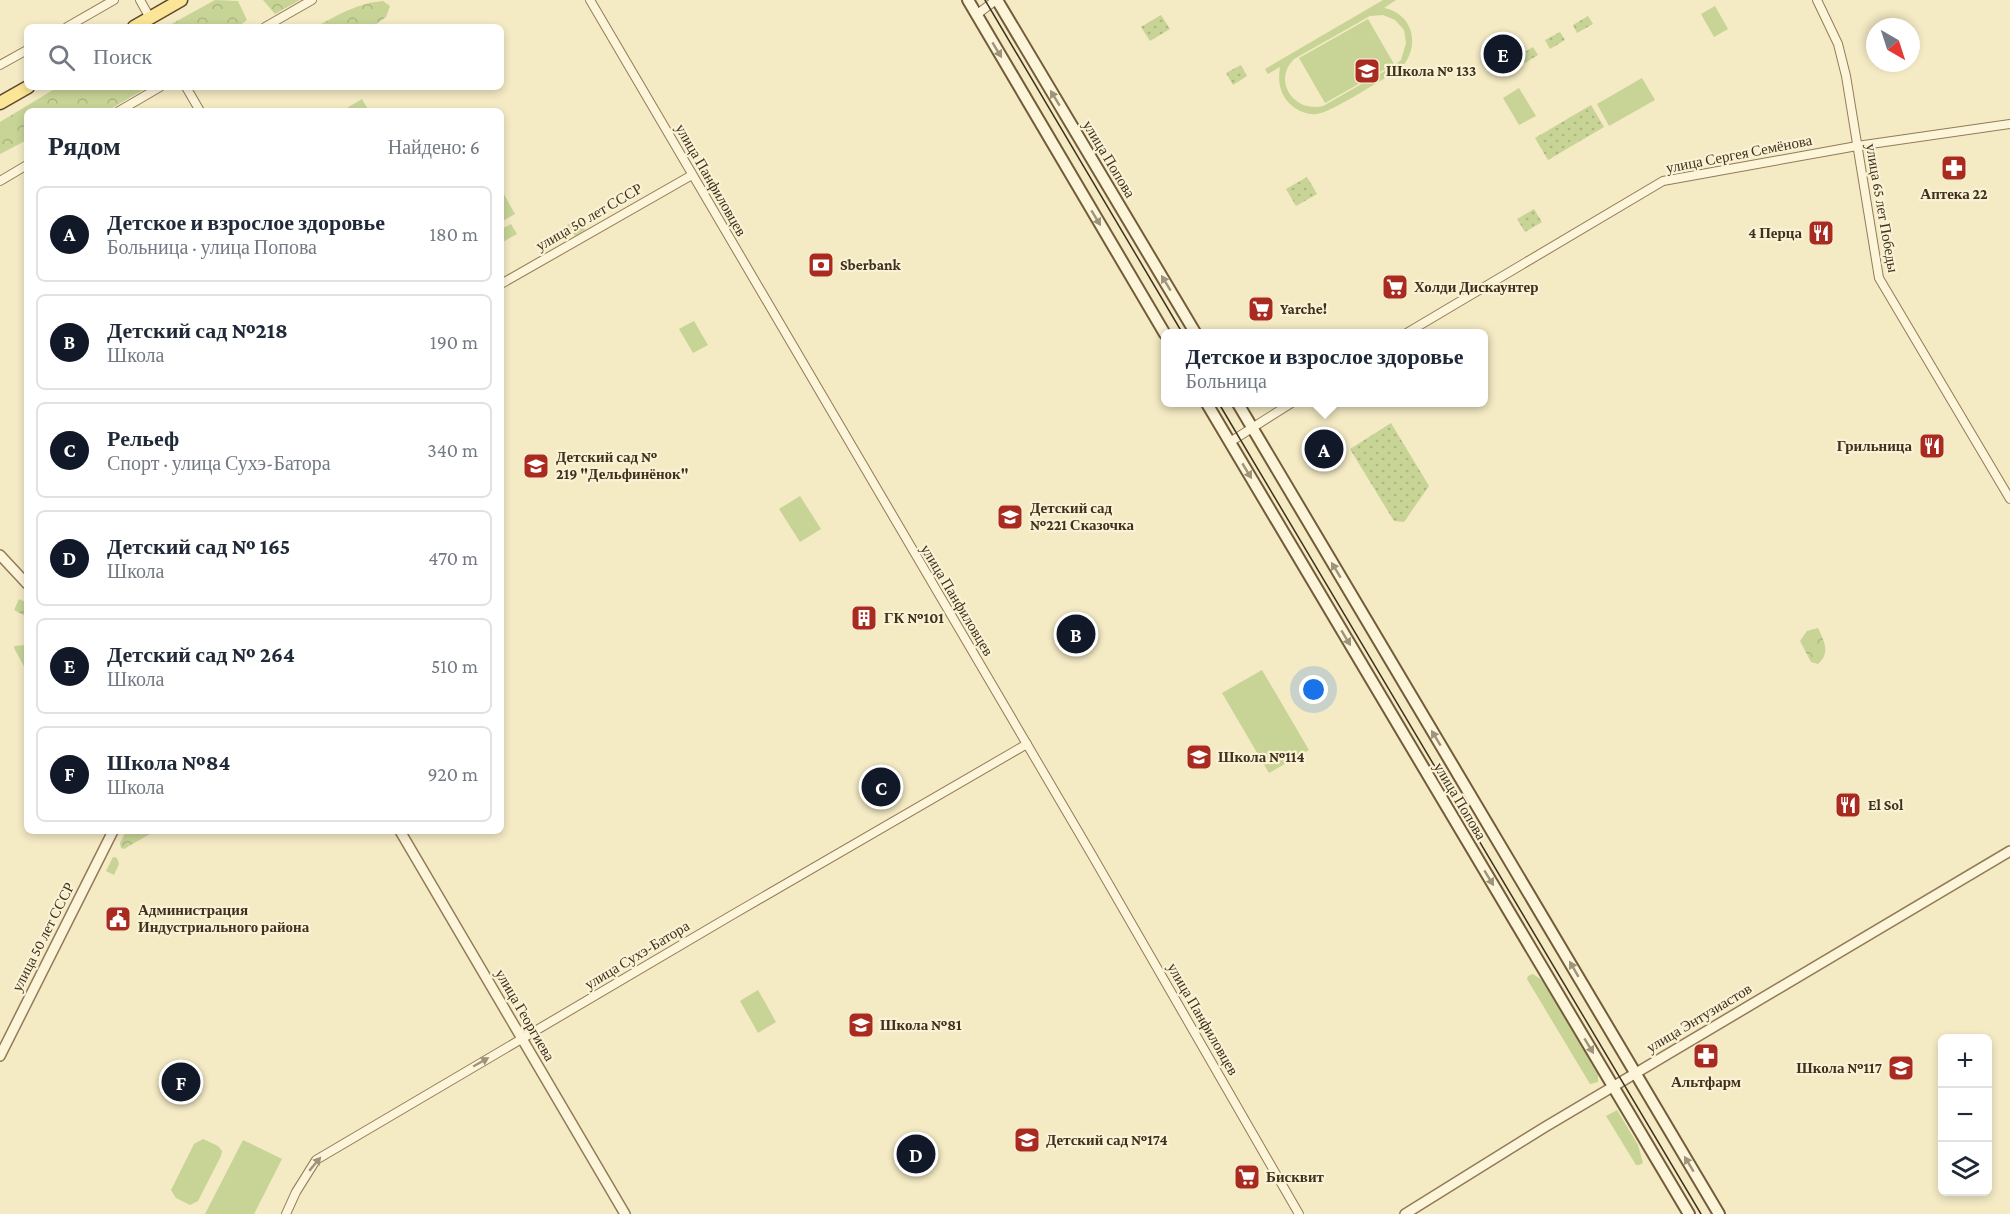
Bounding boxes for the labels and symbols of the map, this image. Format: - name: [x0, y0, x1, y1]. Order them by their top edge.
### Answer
- north arrow: [1866, 18, 1920, 72]
- pin: E: [1484, 32, 1522, 76]
- one-way arrow: [992, 42, 1002, 59]
- school or university icon: Школа № 133: [1352, 56, 1382, 86]
- place label: Школа № 133: [1386, 63, 1476, 79]
- one-way arrow: [1050, 90, 1061, 106]
- street label: улица Попова: [1080, 117, 1138, 201]
- street label: улица Панфиловцев: [672, 121, 750, 239]
- street label: улица Сергея Семёнова: [1665, 132, 1814, 176]
- street label: улица 65 лет Победы: [1863, 142, 1901, 274]
- pharmacy icon: Аптека 22: [1939, 153, 1969, 183]
- street label: улица 50 лет СССР: [533, 180, 645, 254]
- place label: Аптека 22: [1920, 186, 1988, 202]
- one-way arrow: [1091, 210, 1102, 226]
- restaurant icon: 4 Перца: [1806, 218, 1836, 248]
- place label: 4 Перца: [1748, 225, 1802, 241]
- bank icon: Sberbank: [806, 250, 836, 280]
- place label: Sberbank: [840, 257, 902, 273]
- supermarket icon: Холди Дискаунтер: [1380, 272, 1410, 302]
- one-way arrow: [1161, 274, 1171, 291]
- place label: Холди Дискаунтер: [1414, 279, 1539, 295]
- supermarket icon: Yarche!: [1246, 294, 1276, 324]
- place label: Yarche!: [1280, 301, 1327, 317]
- pin: A: [1304, 426, 1344, 472]
- restaurant icon: Грильница: [1917, 431, 1947, 461]
- place label: Грильница: [1837, 438, 1912, 454]
- place label: Детский сад № 219 "Дельфинёнок": [556, 449, 689, 482]
- school or university icon: Детский сад № 219 "Дельфинёнок": [521, 451, 551, 481]
- one-way arrow: [1241, 463, 1252, 479]
- place label: Детский сад №221 Сказочка: [1030, 500, 1134, 533]
- school or university icon: Детский сад №221 Сказочка: [995, 502, 1025, 532]
- street label: улица Панфиловцев: [917, 541, 997, 659]
- one-way arrow: [1331, 561, 1341, 578]
- building icon: ГК №101: [849, 603, 879, 633]
- place label: ГК №101: [884, 610, 944, 626]
- pin: B: [1056, 612, 1096, 656]
- one-way arrow: [1341, 630, 1352, 646]
- your location: [1299, 675, 1328, 704]
- one-way arrow: [1430, 730, 1441, 746]
- school or university icon: Школа №114: [1184, 742, 1214, 772]
- place label: Школа №114: [1218, 749, 1305, 765]
- street label: улица Попова: [1431, 759, 1489, 843]
- pin: C: [862, 764, 900, 810]
- restaurant icon: El Sol: [1833, 790, 1863, 820]
- place label: El Sol: [1868, 797, 1904, 813]
- one-way arrow: [1483, 870, 1494, 886]
- street label: улица 50 лет СССР: [9, 880, 77, 994]
- place label: Администрация Индустриального района: [138, 902, 310, 935]
- public building icon: Администрация Индустриального района: [103, 904, 133, 934]
- street label: улица Сухэ-Батора: [582, 917, 692, 993]
- street label: улица Панфиловцев: [1164, 960, 1242, 1078]
- one-way arrow: [1569, 961, 1580, 977]
- street label: улица Георгиева: [492, 966, 558, 1064]
- street label: улица Энтузиастов: [1644, 980, 1754, 1056]
- school or university icon: Школа №81: [846, 1010, 876, 1040]
- place label: Школа №81: [880, 1017, 962, 1033]
- one-way arrow: [1583, 1038, 1594, 1054]
- pharmacy icon: Альтфарм: [1691, 1041, 1721, 1071]
- school or university icon: Школа №117: [1886, 1053, 1916, 1083]
- one-way arrow: [473, 1057, 489, 1068]
- pin: F: [162, 1060, 201, 1104]
- place label: Школа №117: [1796, 1060, 1882, 1076]
- place label: Альтфарм: [1671, 1074, 1741, 1090]
- school or university icon: Детский сад №174: [1012, 1125, 1042, 1155]
- pin: D: [896, 1132, 936, 1176]
- place label: Детский сад №174: [1046, 1132, 1167, 1148]
- one-way arrow: [309, 1156, 322, 1172]
- one-way arrow: [1684, 1156, 1695, 1172]
- supermarket icon: Бисквит: [1232, 1162, 1262, 1192]
- place label: Бисквит: [1266, 1169, 1325, 1185]

